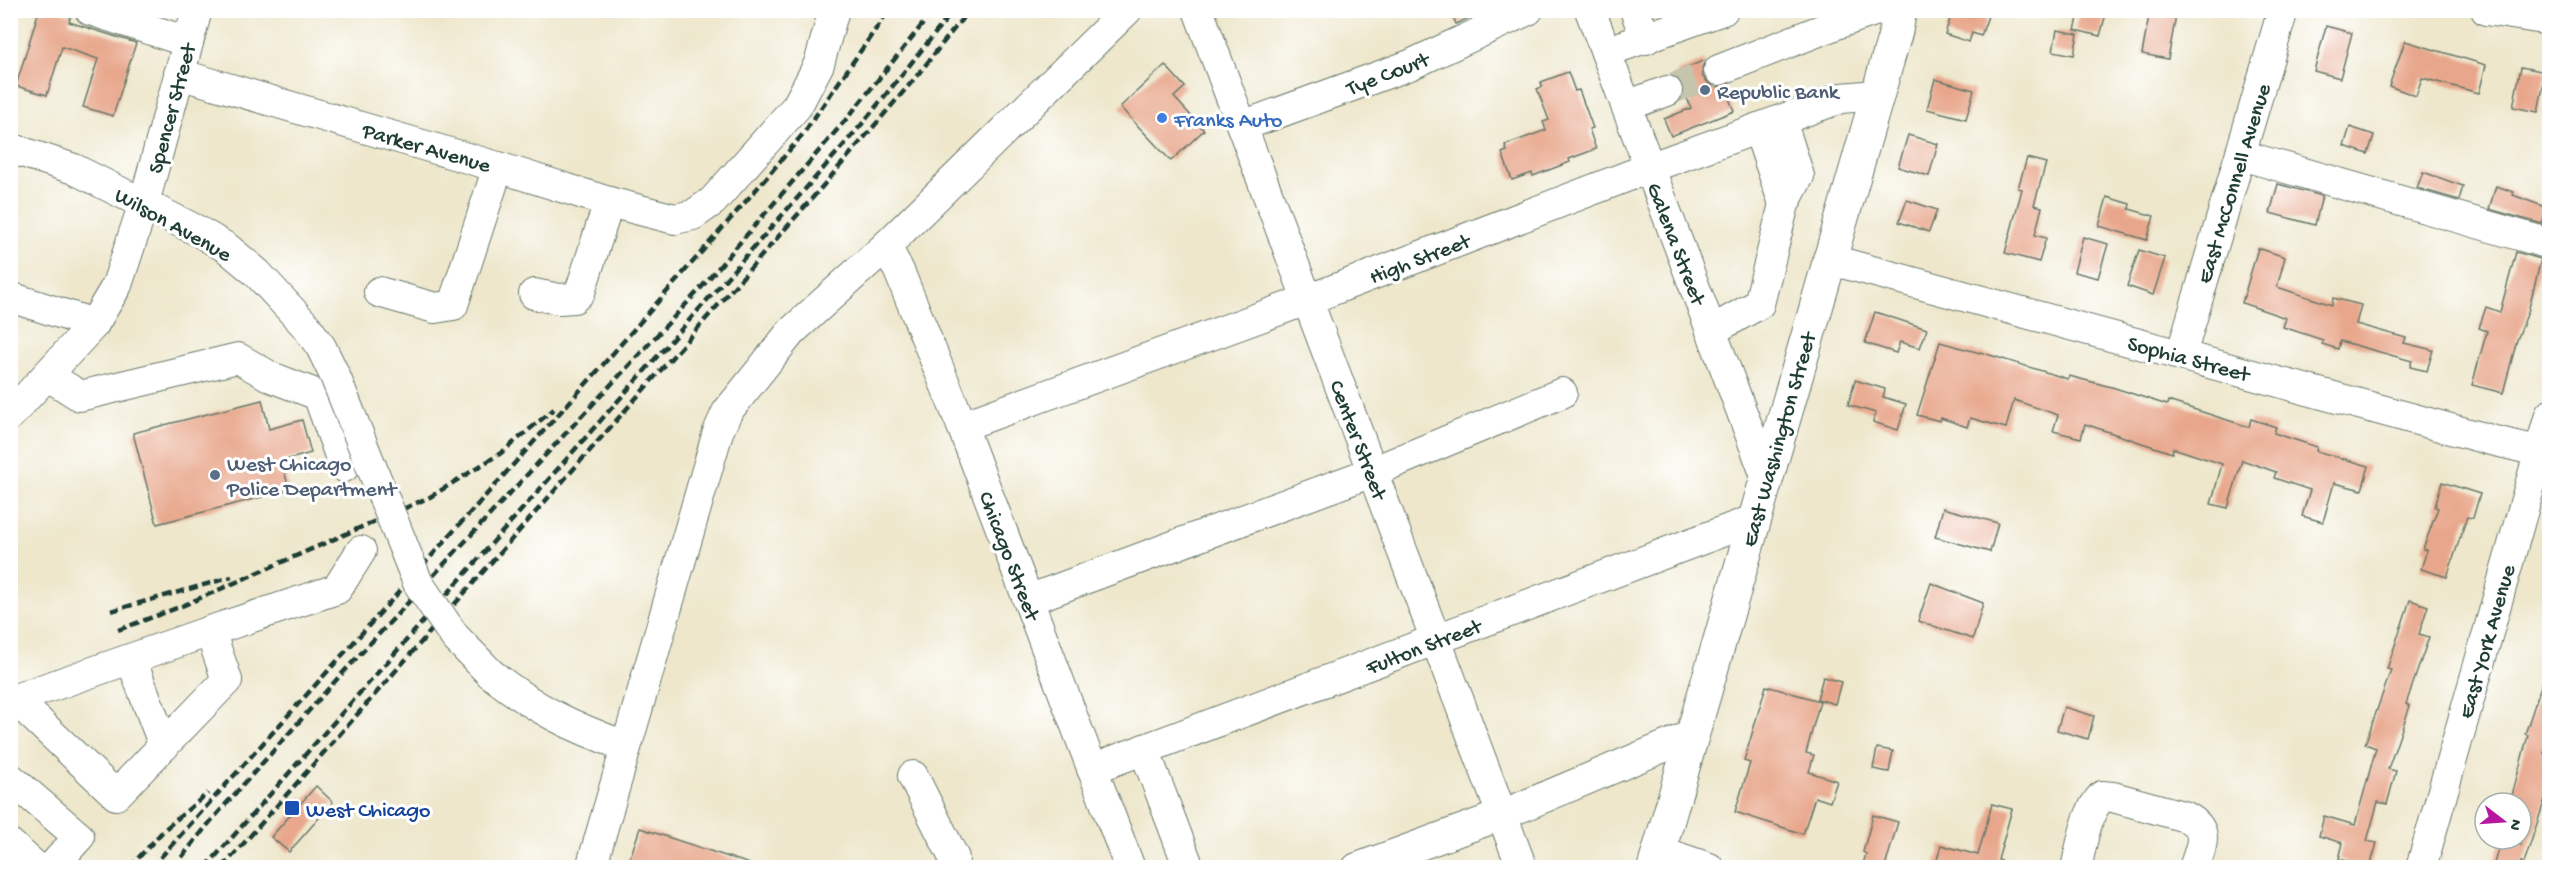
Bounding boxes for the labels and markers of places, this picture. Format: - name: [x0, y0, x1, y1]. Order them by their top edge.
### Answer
- place label: Republic Bank: [1717, 81, 1841, 107]
- marker: Republic Bank: [1698, 83, 1712, 97]
- place label: Franks Auto: [1173, 109, 1283, 135]
- marker: Franks Auto: [1155, 111, 1169, 125]
- place label: West Chicago Police Department: [226, 453, 398, 504]
- marker: West Chicago Police Department: [208, 468, 222, 482]
- marker: West Chicago: [283, 799, 301, 817]
- place label: West Chicago: [306, 799, 430, 825]

